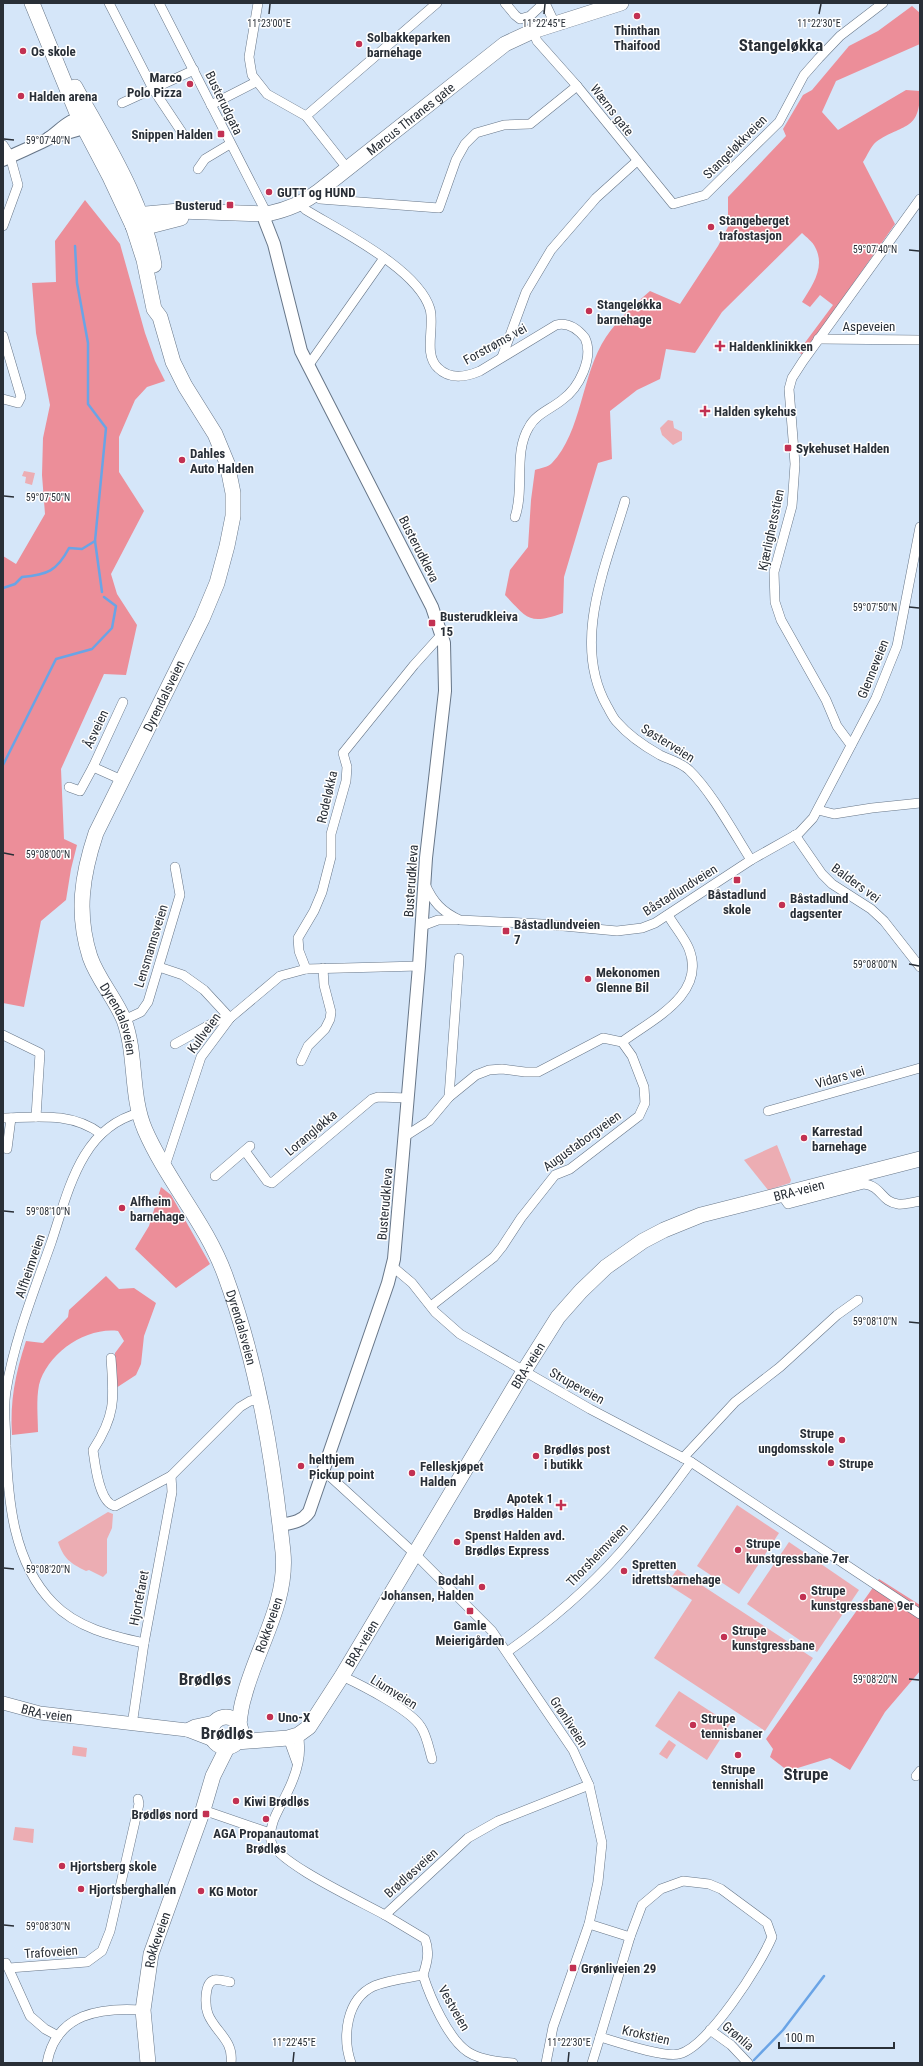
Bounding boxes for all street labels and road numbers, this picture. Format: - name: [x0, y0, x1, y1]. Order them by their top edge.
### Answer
- street label: Busterudgata: [202, 69, 246, 137]
- street label: Marcus Thranes gate: [363, 79, 457, 158]
- street label: Wærns gate: [587, 81, 637, 139]
- street label: Stangeløkkveien: [700, 112, 770, 182]
- street label: Aspeveien: [843, 319, 895, 334]
- street label: Forstrøms vei: [461, 320, 529, 368]
- street label: Kjærlighetsstien: [755, 488, 787, 572]
- street label: Busterudkleva: [396, 513, 442, 585]
- street label: Glenneveien: [854, 637, 892, 701]
- street label: Dyrendalsveien: [140, 658, 188, 734]
- street label: Åsveien: [80, 707, 111, 750]
- street label: Søsterveien: [639, 721, 697, 765]
- street label: Rodeløkka: [314, 769, 340, 825]
- street label: Busterudkleva: [401, 844, 421, 918]
- street label: Balders vei: [829, 860, 883, 906]
- street label: Båstadlundveien: [640, 861, 720, 919]
- street label: Lensmannsveien: [131, 903, 171, 989]
- street label: Dyrendalsveien: [97, 980, 139, 1056]
- street label: Kullveien: [184, 1010, 224, 1056]
- street label: Vidars vei: [814, 1063, 866, 1091]
- street label: Lorangløkka: [282, 1107, 340, 1159]
- street label: Augustaborgveien: [540, 1108, 624, 1174]
- street label: Busterudkleva: [374, 1167, 396, 1241]
- street label: BRA-veien: [772, 1176, 826, 1204]
- street label: Alfheimveien: [12, 1232, 48, 1300]
- street label: Dyrendalsveien: [223, 1288, 259, 1366]
- street label: BRA-veien: [508, 1339, 548, 1391]
- street label: Strupeveien: [547, 1365, 607, 1407]
- street label: Thorsheimveien: [563, 1520, 631, 1590]
- street label: Hjortefaret: [126, 1569, 152, 1627]
- street label: Rokkeveien: [252, 1595, 286, 1655]
- street label: BRA-veien: [342, 1617, 381, 1669]
- street label: Liumveien: [368, 1672, 420, 1712]
- street label: Grønliveien: [547, 1694, 591, 1750]
- street label: BRA-veien: [20, 1701, 73, 1724]
- street label: Brødløsveien: [381, 1845, 441, 1901]
- street label: Rokkeveien: [142, 1910, 173, 1969]
- street label: Trafoveien: [24, 1943, 78, 1961]
- street label: Vestveien: [435, 1983, 473, 2033]
- street label: Grønlia: [719, 2018, 757, 2054]
- street label: Krokstien: [621, 2022, 671, 2048]

